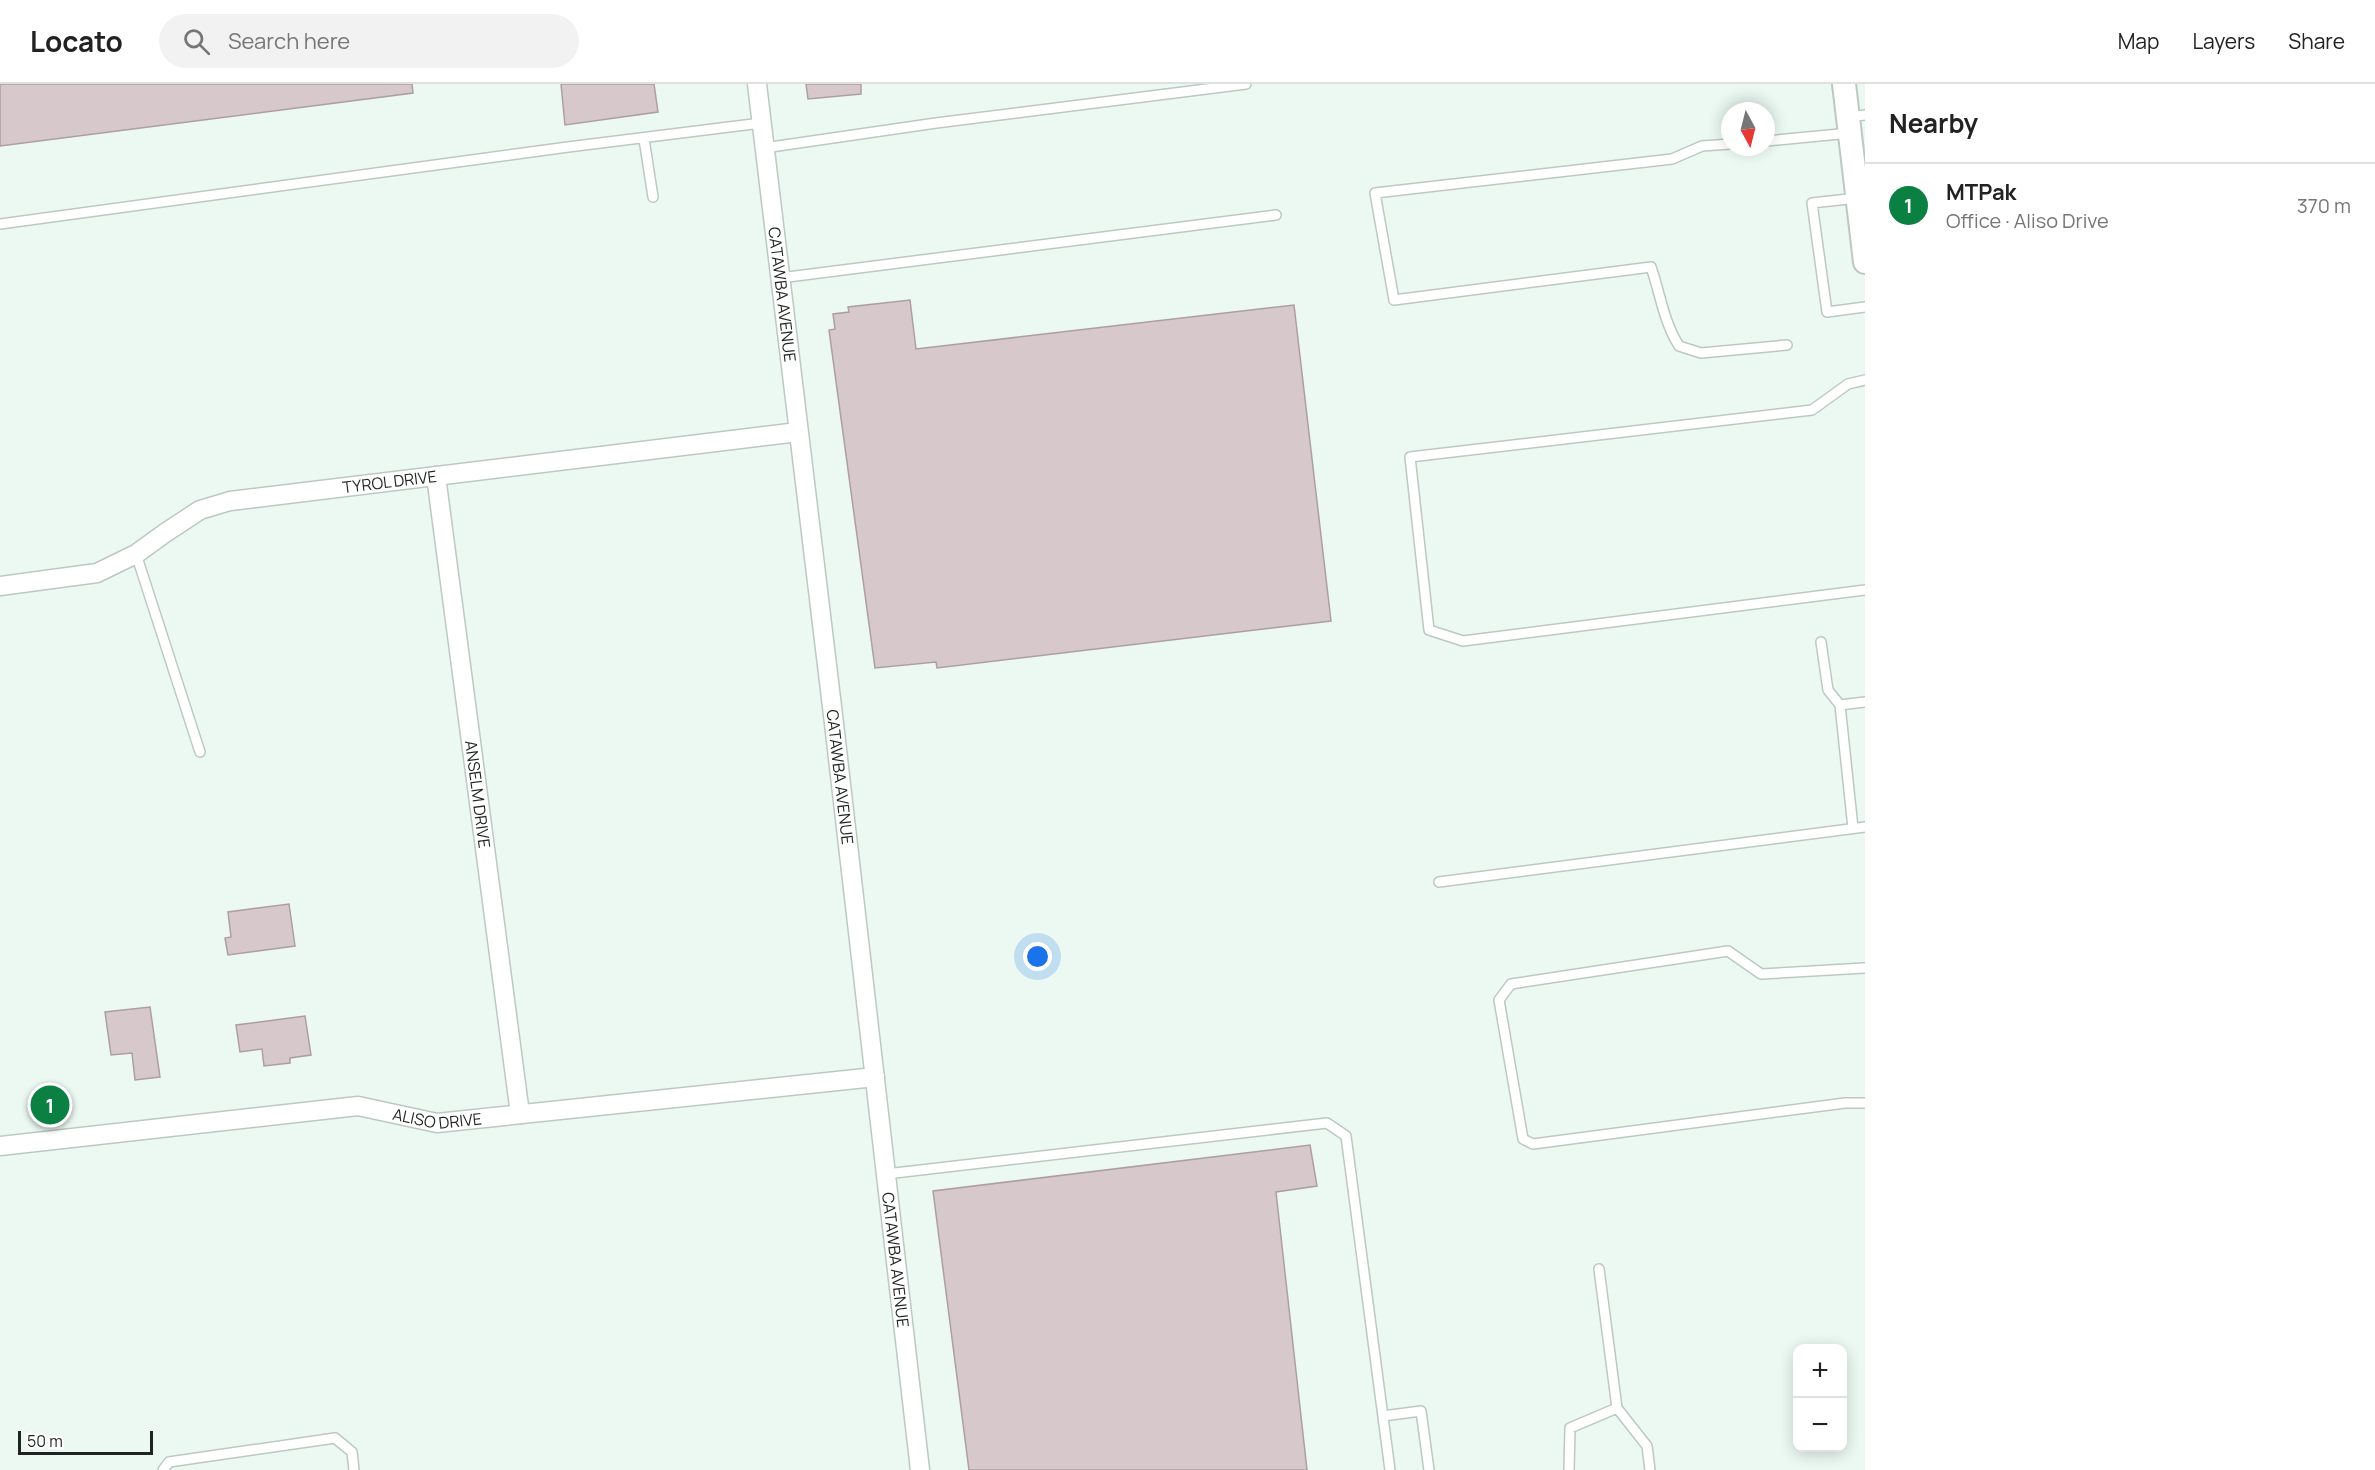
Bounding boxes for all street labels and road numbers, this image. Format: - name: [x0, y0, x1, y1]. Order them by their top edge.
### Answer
- street label: CATAWBA AVENUE: [763, 226, 801, 363]
- street label: TYROL DRIVE: [341, 465, 438, 498]
- street label: CATAWBA AVENUE: [821, 708, 859, 846]
- street label: ANSELM DRIVE: [460, 739, 496, 849]
- street label: ALISO DRIVE: [391, 1103, 483, 1134]
- street label: CATAWBA AVENUE: [877, 1191, 914, 1329]

